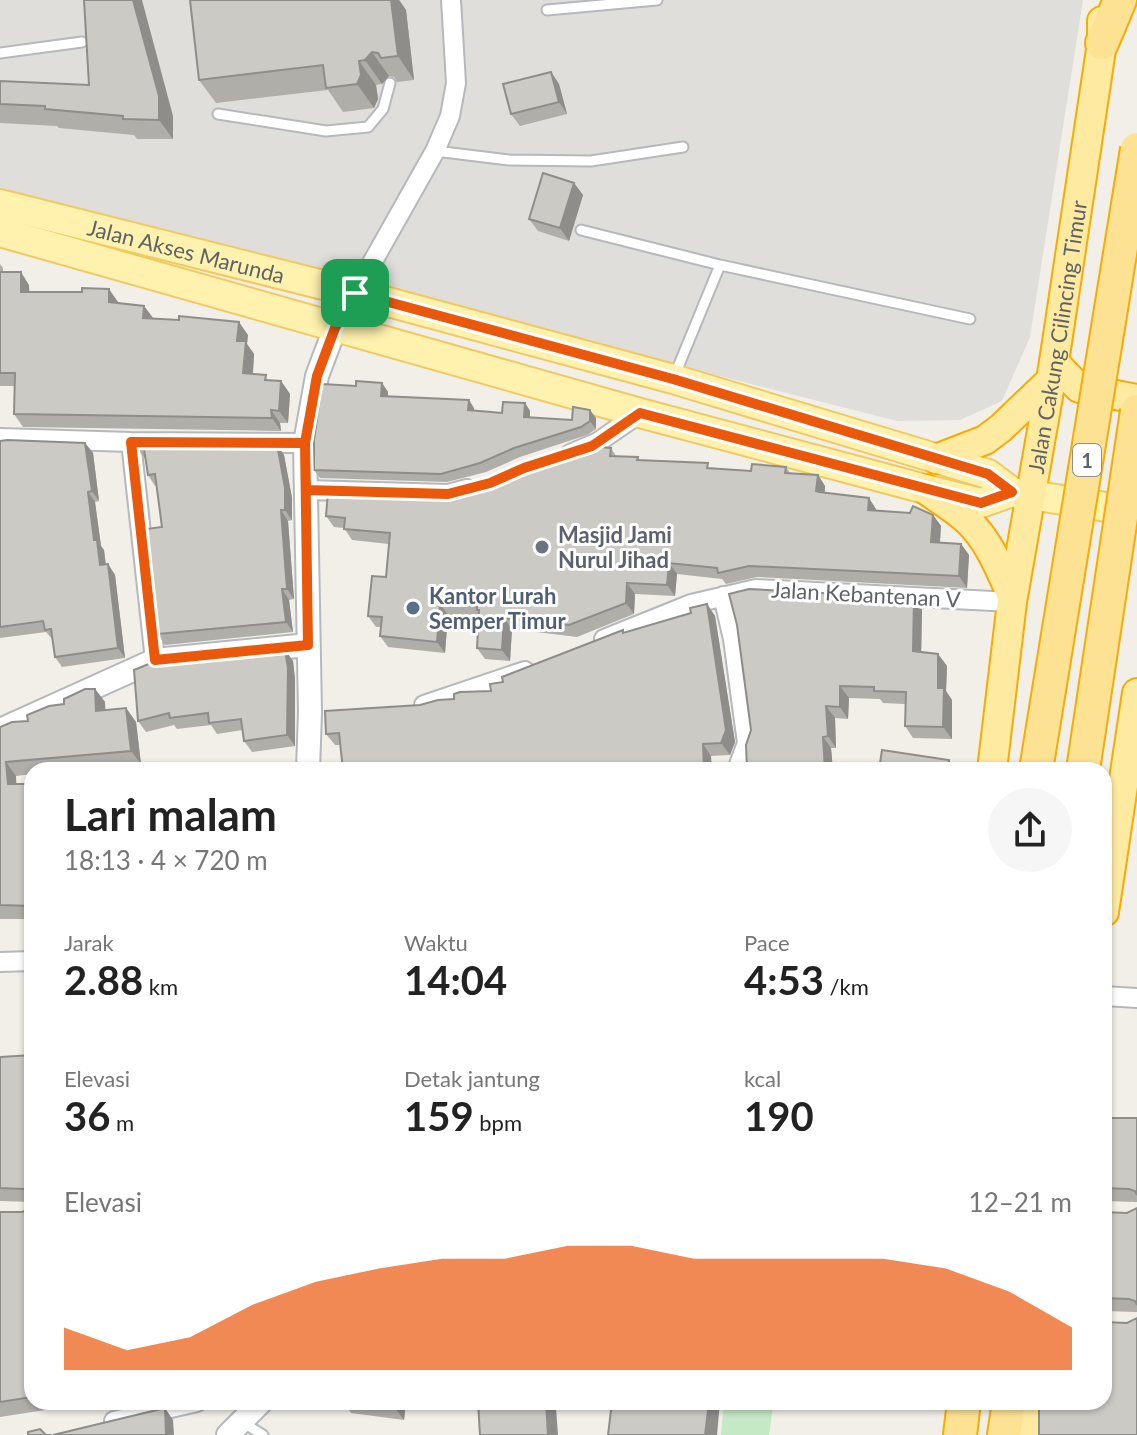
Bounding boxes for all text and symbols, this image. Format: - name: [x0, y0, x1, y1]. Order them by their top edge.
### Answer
- street label: Jalan Cakung Cilincing Timur: [1021, 199, 1092, 476]
- street label: Jalan Akses Marunda: [85, 213, 288, 288]
- pin: [321, 259, 389, 327]
- icon: arrive: [333, 271, 377, 315]
- road number: 1: [1073, 444, 1101, 476]
- place label: Masjid Jami Nurul Jihad: [558, 521, 672, 573]
- marker: Masjid Jami Nurul Jihad: [533, 538, 551, 556]
- street label: Jalan Kebantenan V: [771, 576, 961, 612]
- place label: Kantor Lurah Semper Timur: [429, 582, 566, 634]
- marker: Kantor Lurah Semper Timur: [404, 599, 422, 617]
- text: Lari malam: [64, 788, 277, 840]
- button: share: [988, 788, 1072, 872]
- text: 18:13 · 4 × 720 m: [64, 844, 268, 876]
- text: Jarak: [64, 929, 114, 956]
- text: Waktu: [404, 929, 468, 956]
- text: Pace: [744, 929, 790, 956]
- text: 2.88: [64, 956, 143, 1004]
- text: 14:04: [404, 956, 507, 1004]
- text: 4:53: [744, 956, 824, 1004]
- text: km: [143, 973, 178, 1000]
- text: /km: [824, 973, 869, 1000]
- text: Elevasi: [64, 1065, 130, 1092]
- text: Detak jantung: [404, 1065, 540, 1092]
- text: kcal: [744, 1065, 781, 1092]
- text: 36: [64, 1092, 110, 1140]
- text: 159: [404, 1092, 474, 1140]
- text: 190: [744, 1092, 814, 1140]
- text: m: [110, 1109, 134, 1136]
- text: bpm: [474, 1109, 522, 1136]
- text: Elevasi: [64, 1186, 142, 1218]
- text: 12–21 m: [969, 1186, 1072, 1218]

